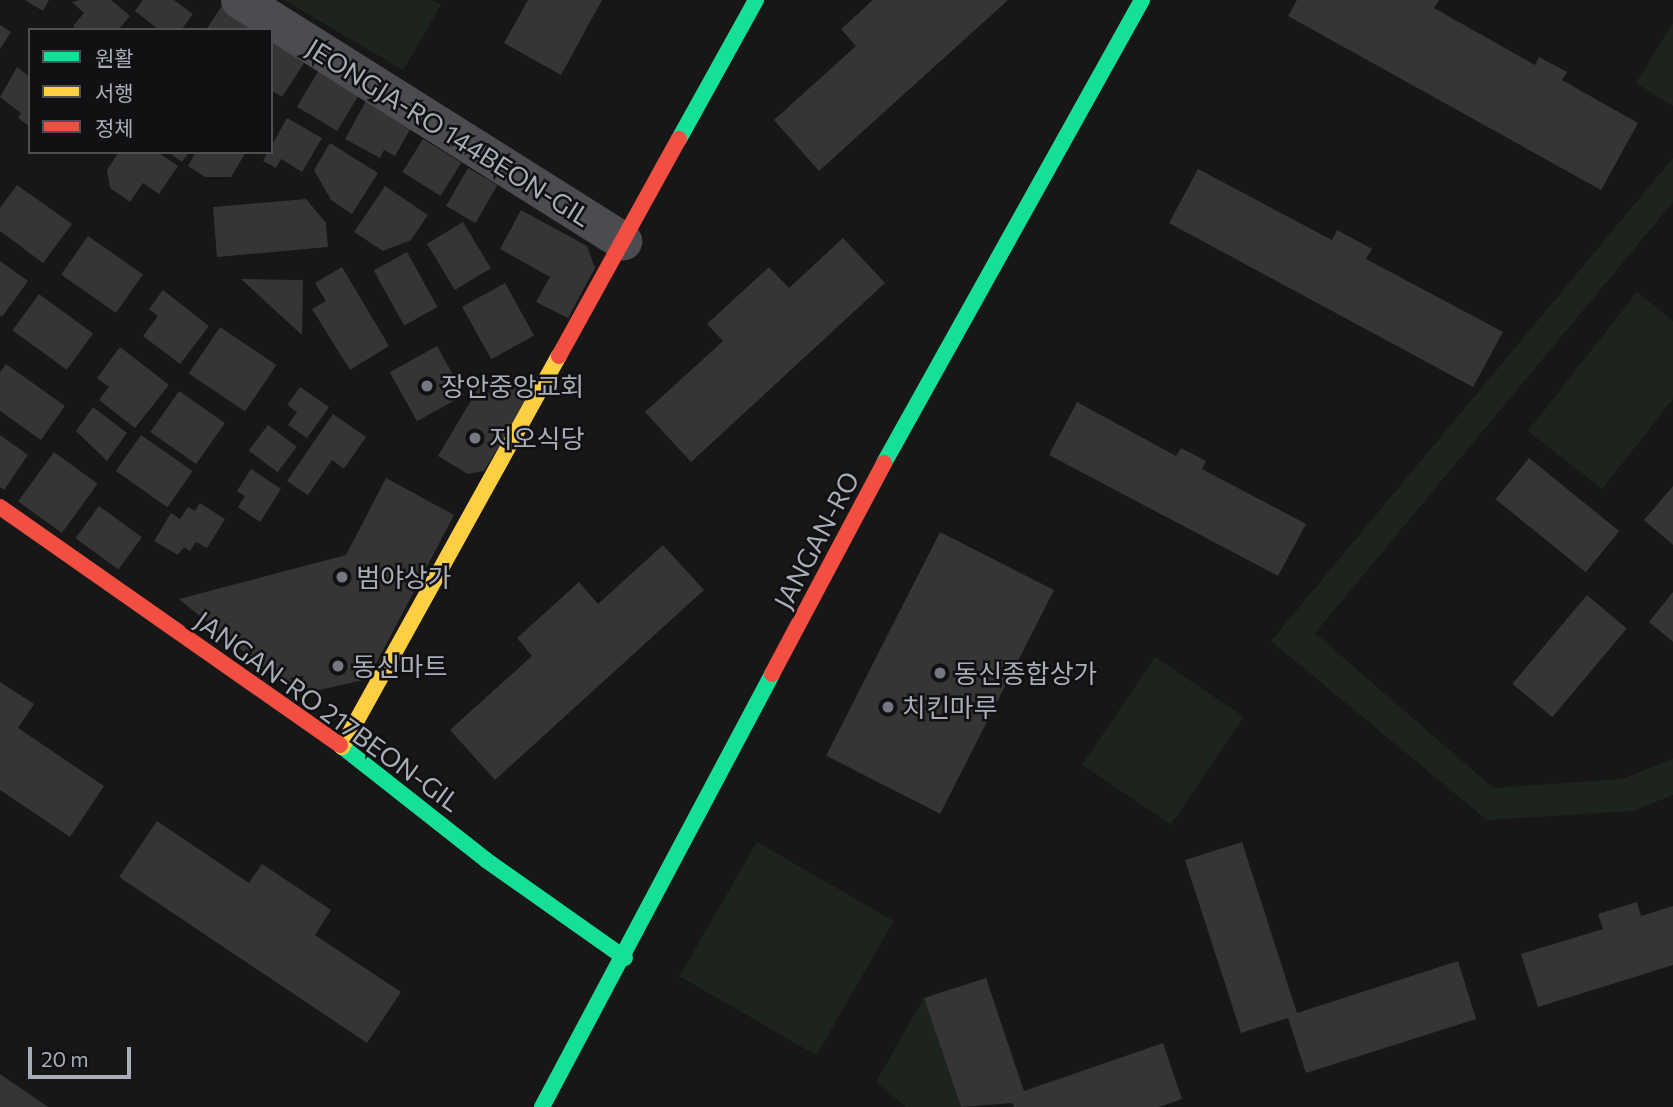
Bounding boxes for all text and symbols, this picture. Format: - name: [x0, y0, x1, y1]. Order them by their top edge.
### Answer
- legend: [28, 28, 273, 154]
- street label: JEONGJA-RO 144BEON-GIL: [301, 31, 597, 233]
- text: 원활: [95, 45, 134, 70]
- text: 서행: [95, 80, 134, 105]
- text: 정체: [95, 115, 134, 140]
- place label: 장안중앙교회: [441, 370, 585, 402]
- marker: 장안중앙교회: [419, 378, 435, 394]
- place label: 지오식당: [489, 422, 585, 454]
- marker: 지오식당: [467, 430, 483, 446]
- street label: JANGAN-RO: [767, 466, 865, 614]
- place label: 범야상가: [356, 561, 452, 593]
- marker: 범야상가: [334, 569, 350, 585]
- street label: JANGAN-RO 217BEON-GIL: [189, 604, 467, 818]
- place label: 동신마트: [352, 650, 448, 682]
- place label: 동신종합상가: [954, 657, 1098, 689]
- marker: 동신마트: [330, 658, 346, 674]
- marker: 동신종합상가: [932, 665, 948, 681]
- place label: 치킨마루: [902, 691, 998, 723]
- marker: 치킨마루: [880, 699, 896, 715]
- scale bar: [32, 1034, 135, 1078]
- text: 20 m: [41, 1046, 89, 1071]

